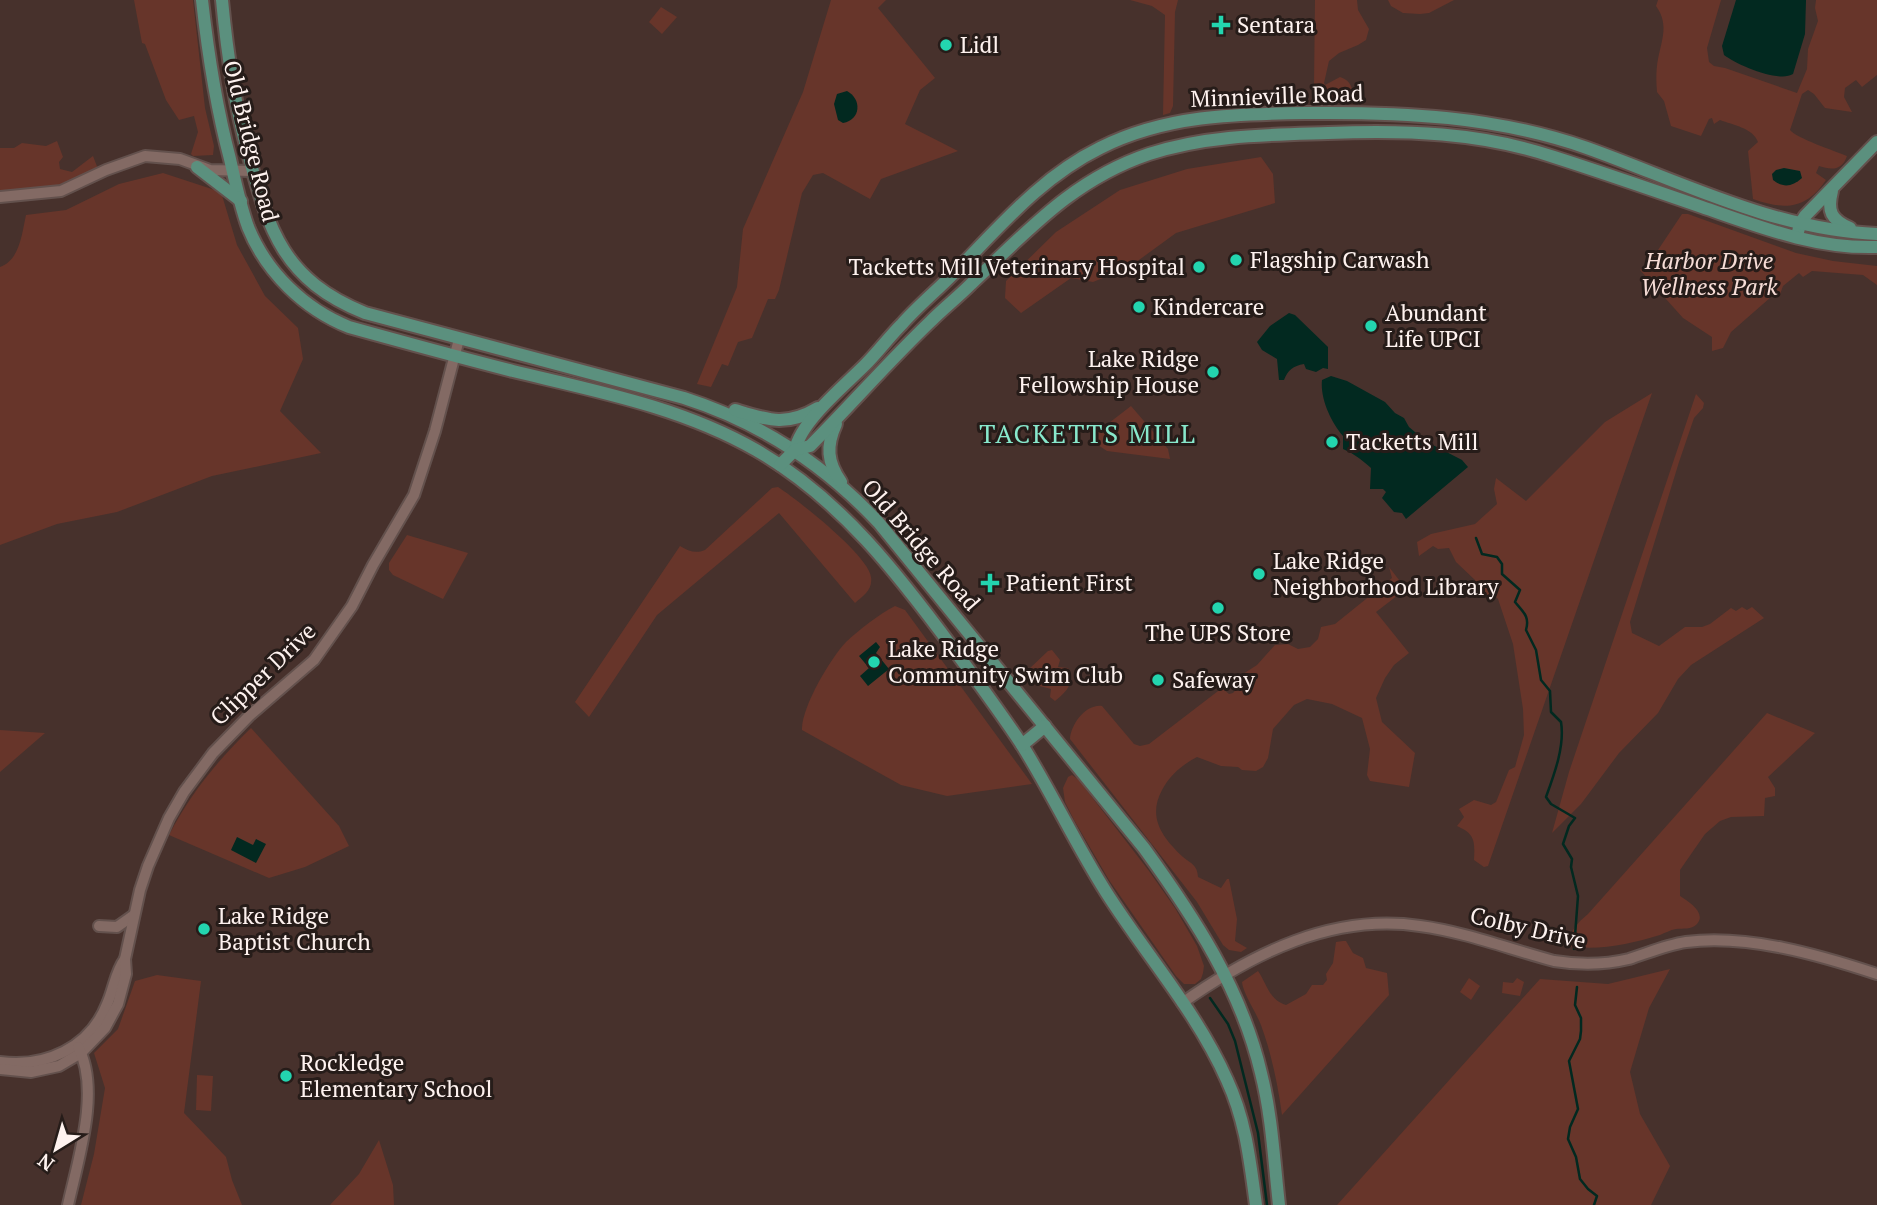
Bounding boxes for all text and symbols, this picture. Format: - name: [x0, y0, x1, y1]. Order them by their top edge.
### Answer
- place label: Sentara: [1237, 9, 1316, 40]
- marker: Sentara: [1211, 15, 1231, 35]
- place label: Lidl: [960, 29, 999, 60]
- marker: Lidl: [938, 37, 954, 53]
- street label: Old Bridge Road: [216, 57, 287, 225]
- street label: Minnieville Road: [1190, 77, 1364, 114]
- place label: Flagship Carwash: [1250, 244, 1430, 275]
- park label: Harbor Drive Wellness Park: [1641, 245, 1778, 302]
- place label: Tacketts Mill Veterinary Hospital: [849, 251, 1185, 282]
- marker: Flagship Carwash: [1228, 252, 1244, 268]
- marker: Tacketts Mill Veterinary Hospital: [1191, 259, 1207, 275]
- place label: Kindercare: [1153, 291, 1264, 322]
- place label: Abundant Life UPCI: [1385, 297, 1487, 354]
- marker: Kindercare: [1131, 299, 1147, 315]
- marker: Abundant Life UPCI: [1363, 318, 1379, 334]
- place label: Lake Ridge Fellowship House: [1019, 343, 1199, 400]
- marker: Lake Ridge Fellowship House: [1205, 364, 1221, 380]
- district label: TACKETTS MILL: [979, 416, 1197, 450]
- place label: Tacketts Mill: [1346, 426, 1478, 457]
- marker: Tacketts Mill: [1324, 434, 1340, 450]
- street label: Old Bridge Road: [855, 472, 988, 617]
- place label: Lake Ridge Neighborhood Library: [1273, 545, 1499, 602]
- marker: Lake Ridge Neighborhood Library: [1251, 566, 1267, 582]
- place label: Patient First: [1006, 567, 1133, 598]
- marker: Patient First: [980, 573, 1000, 593]
- marker: The UPS Store: [1210, 600, 1226, 616]
- street label: Clipper Drive: [203, 615, 322, 732]
- place label: The UPS Store: [1145, 617, 1291, 648]
- place label: Lake Ridge Community Swim Club: [888, 633, 1123, 690]
- marker: Lake Ridge Community Swim Club: [866, 654, 882, 670]
- place label: Safeway: [1172, 664, 1255, 695]
- marker: Safeway: [1150, 672, 1166, 688]
- street label: Colby Drive: [1467, 899, 1589, 956]
- place label: Lake Ridge Baptist Church: [218, 900, 371, 957]
- marker: Lake Ridge Baptist Church: [196, 921, 212, 937]
- place label: Rockledge Elementary School: [300, 1047, 493, 1104]
- marker: Rockledge Elementary School: [278, 1068, 294, 1084]
- north arrow: [21, 1114, 91, 1184]
- text: N: [32, 1148, 59, 1177]

